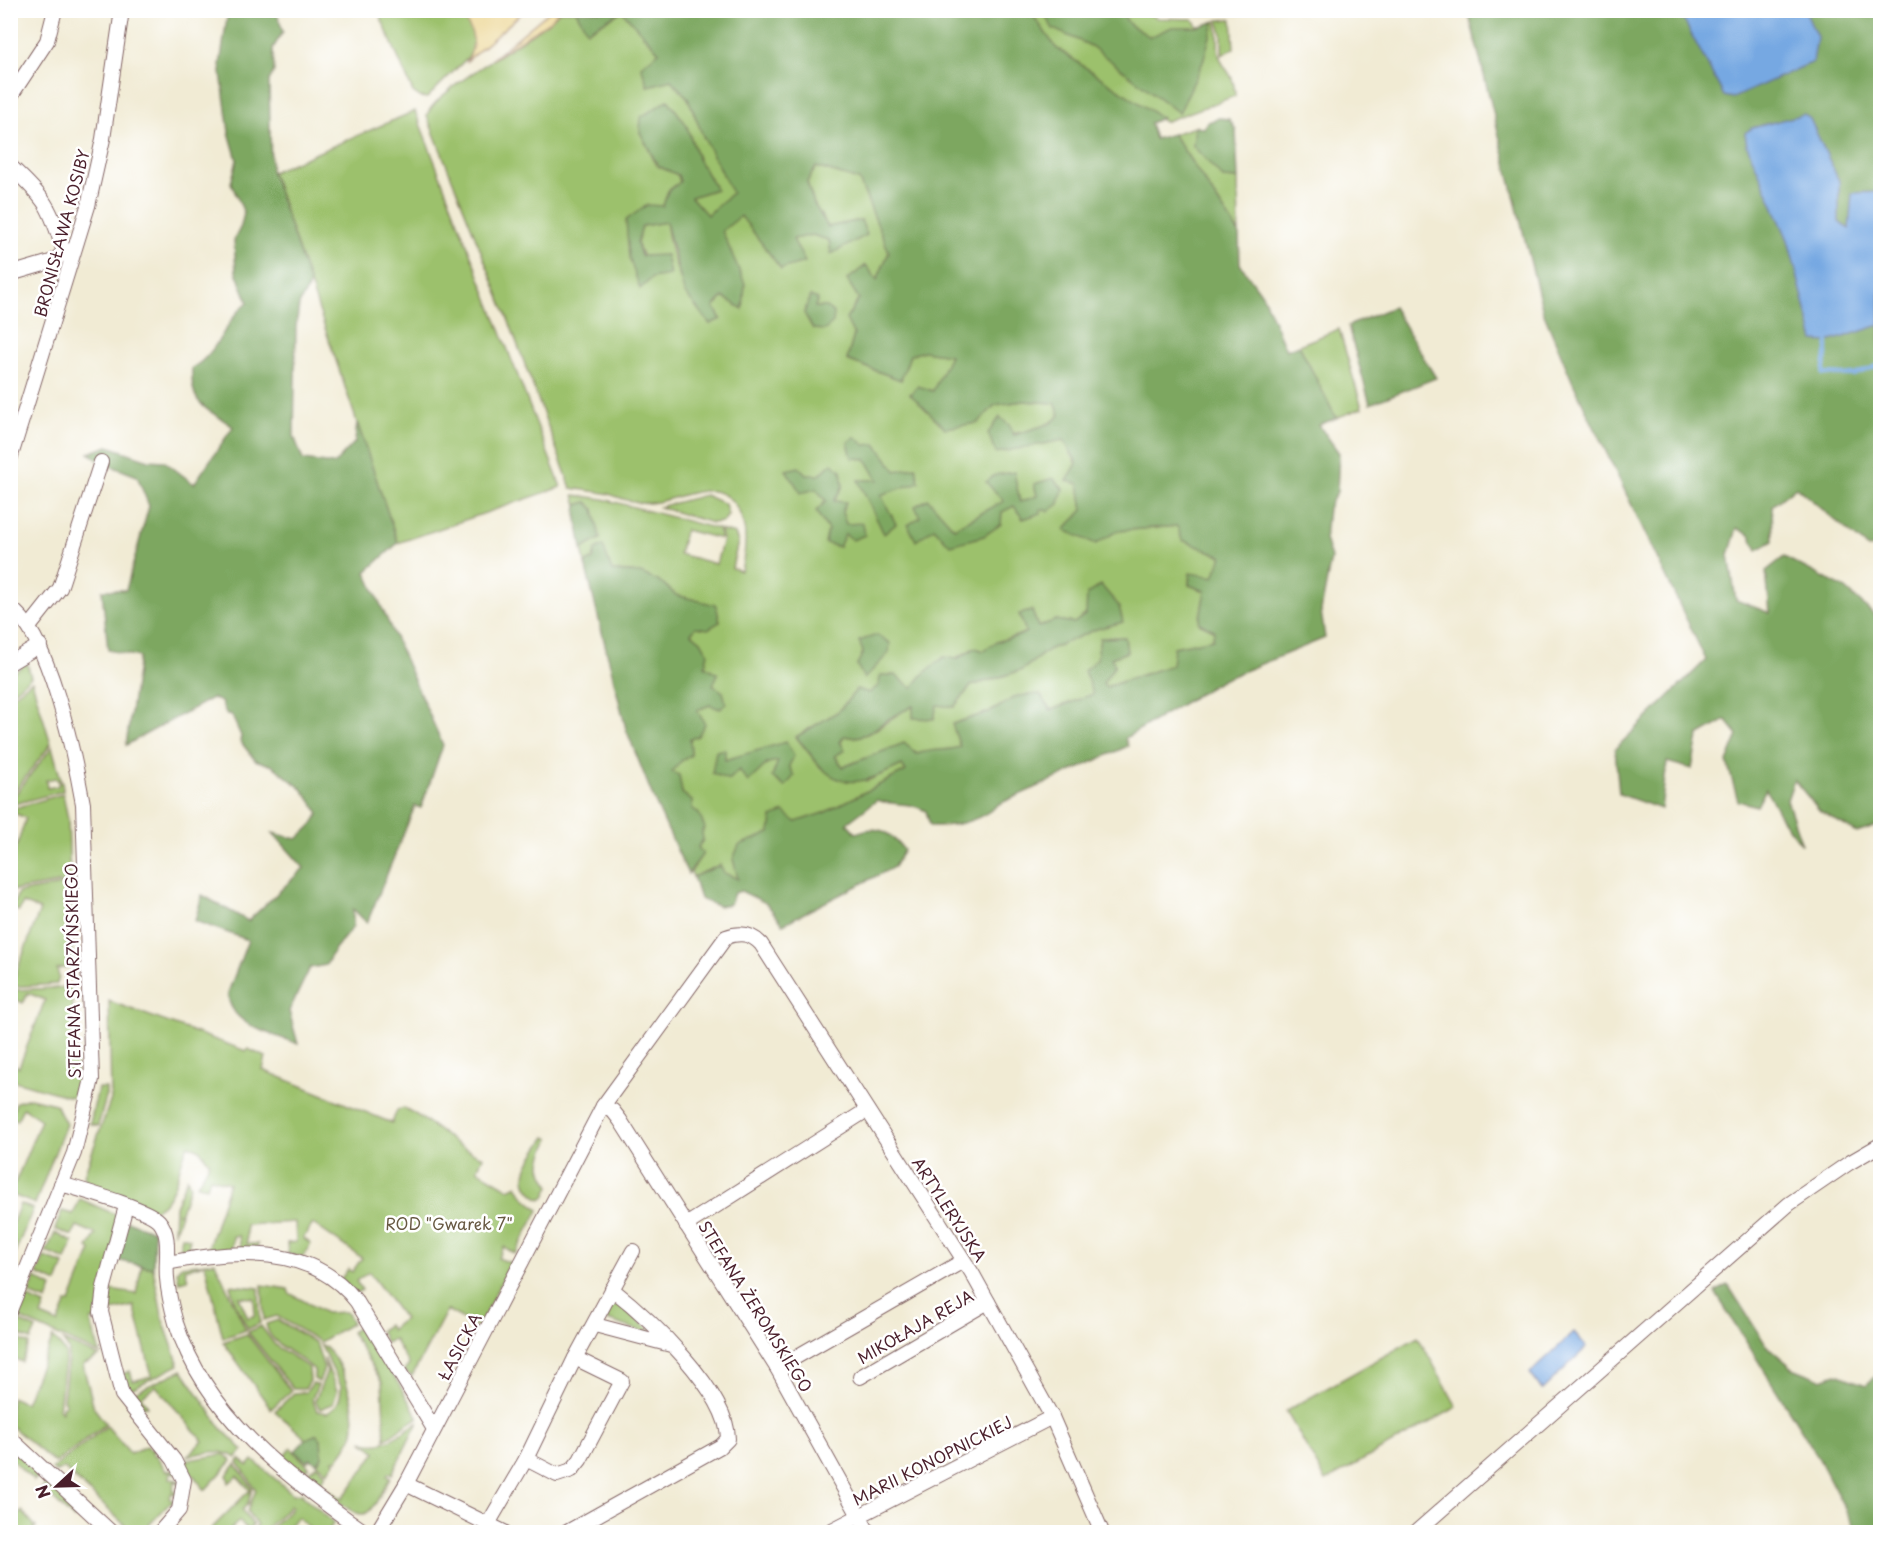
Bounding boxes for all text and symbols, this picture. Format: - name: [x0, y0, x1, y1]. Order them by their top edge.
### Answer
- street label: BRONISŁAWA KOSIBY: [27, 146, 95, 320]
- street label: STEFANA STARZYŃSKIEGO: [58, 863, 86, 1079]
- street label: ARTYLERYJSKA: [907, 1152, 993, 1266]
- park label: ROD "Gwarek 7": [385, 1211, 513, 1235]
- street label: STEFANA ŻEROMSKIEGO: [693, 1216, 819, 1396]
- street label: MIKOŁAJA REJA: [852, 1283, 978, 1369]
- street label: ŁASICKA: [431, 1308, 487, 1385]
- street label: MARII KONOPNICKIEJ: [848, 1409, 1016, 1511]
- north arrow: [27, 1456, 87, 1516]
- text: N: [29, 1482, 56, 1502]

